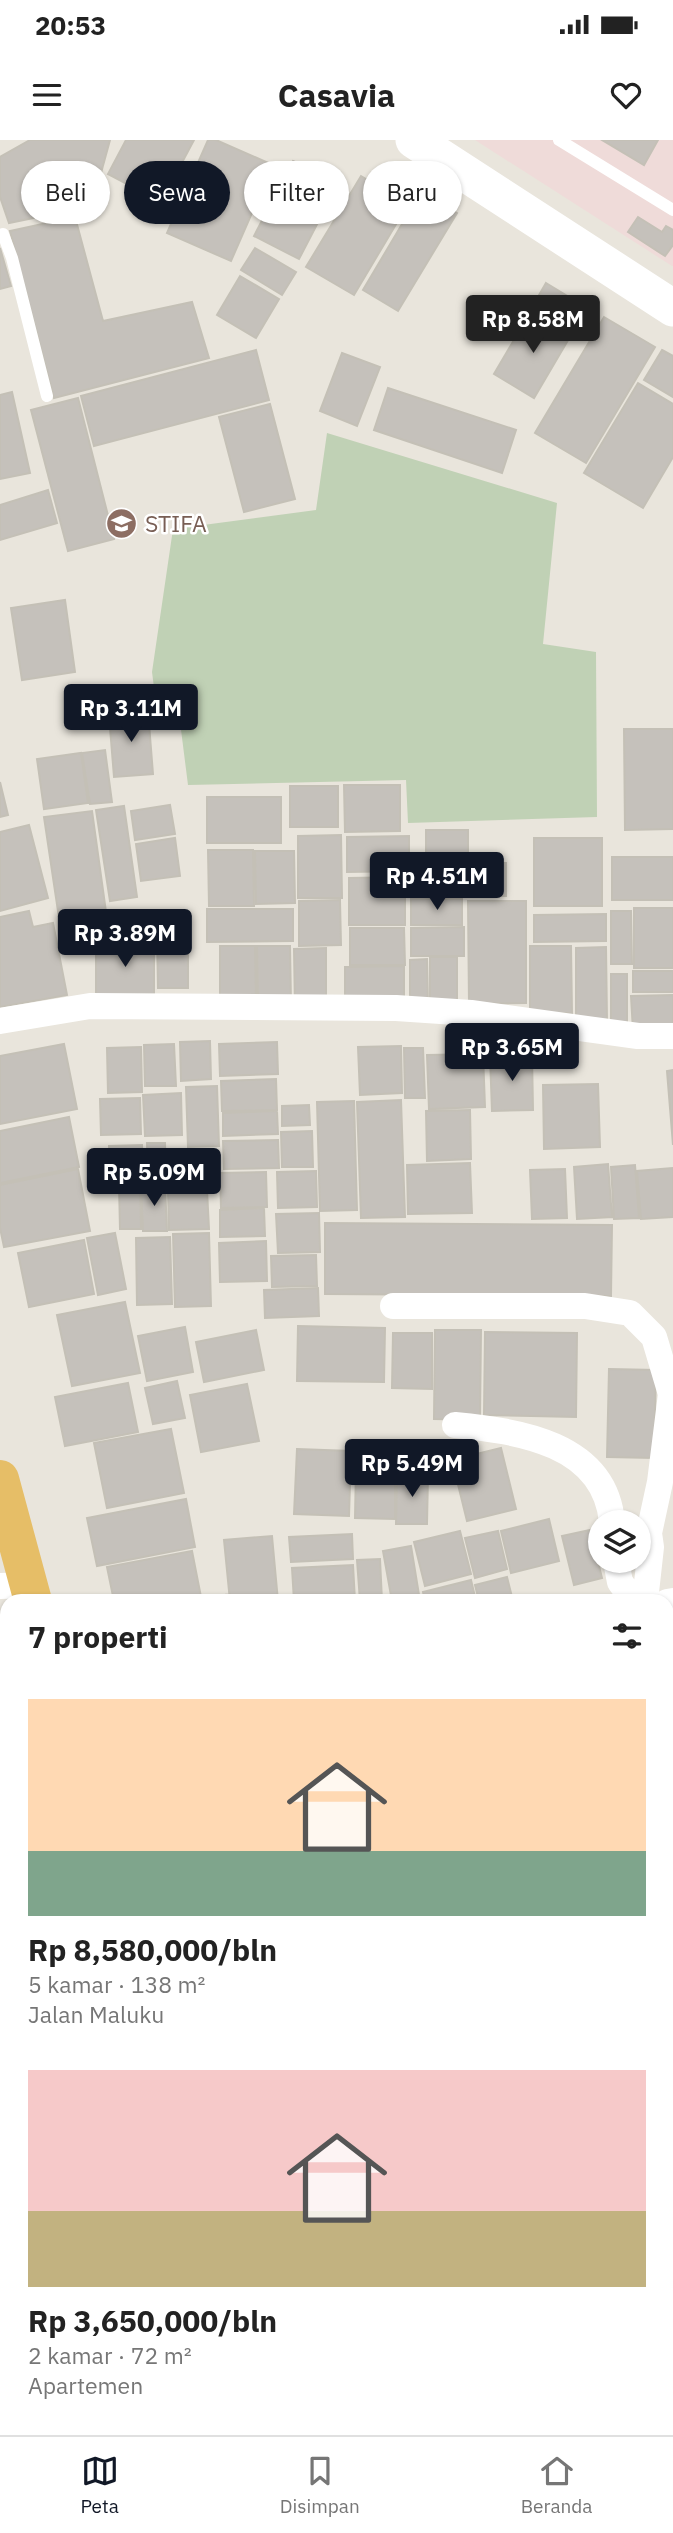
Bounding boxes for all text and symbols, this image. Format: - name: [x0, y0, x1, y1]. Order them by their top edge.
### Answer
- text: 20:53: [35, 8, 106, 42]
- text: Casavia: [278, 74, 395, 116]
- icon: menu: [28, 76, 66, 114]
- icon: heart: [607, 76, 645, 114]
- chip: Beli: [21, 161, 110, 224]
- chip: Sewa: [124, 161, 230, 224]
- chip: Filter: [244, 161, 349, 224]
- chip: Baru: [363, 161, 462, 224]
- pin: Rp 8.58M: [461, 296, 605, 355]
- text: Rp 8.58M: [482, 303, 584, 333]
- school or university icon: STIFA: [105, 507, 139, 541]
- place label: STIFA: [145, 508, 207, 538]
- pin: Rp 3.11M: [59, 684, 203, 744]
- text: Rp 3.11M: [80, 692, 182, 722]
- pin: Rp 4.51M: [365, 852, 509, 912]
- text: Rp 4.51M: [386, 860, 488, 890]
- pin: Rp 3.89M: [53, 910, 197, 969]
- text: Rp 3.89M: [74, 917, 176, 947]
- pin: Rp 3.65M: [440, 1024, 584, 1083]
- text: Rp 3.65M: [461, 1031, 563, 1061]
- pin: Rp 5.09M: [82, 1149, 226, 1208]
- text: Rp 5.09M: [103, 1156, 205, 1186]
- pin: Rp 5.49M: [340, 1440, 484, 1499]
- text: Rp 5.49M: [361, 1447, 463, 1477]
- map controls: [588, 1510, 651, 1573]
- button: layers: [588, 1510, 651, 1573]
- text: 7 properti: [28, 1617, 168, 1656]
- icon: filters: [608, 1617, 646, 1655]
- icon: home: [274, 1744, 400, 1870]
- text: Rp 8,580,000/bln: [28, 1930, 277, 1969]
- text: 5 kamar · 138 m²: [28, 1969, 206, 1999]
- text: Jalan Maluku: [28, 1999, 164, 2029]
- icon: home: [274, 2115, 400, 2241]
- text: Rp 3,650,000/bln: [28, 2301, 277, 2340]
- text: 2 kamar · 72 m²: [28, 2340, 192, 2370]
- text: Apartemen: [28, 2370, 143, 2400]
- tab: Peta: [80, 2452, 119, 2518]
- tab: Disimpan: [280, 2452, 360, 2518]
- tab: Beranda: [521, 2452, 593, 2518]

